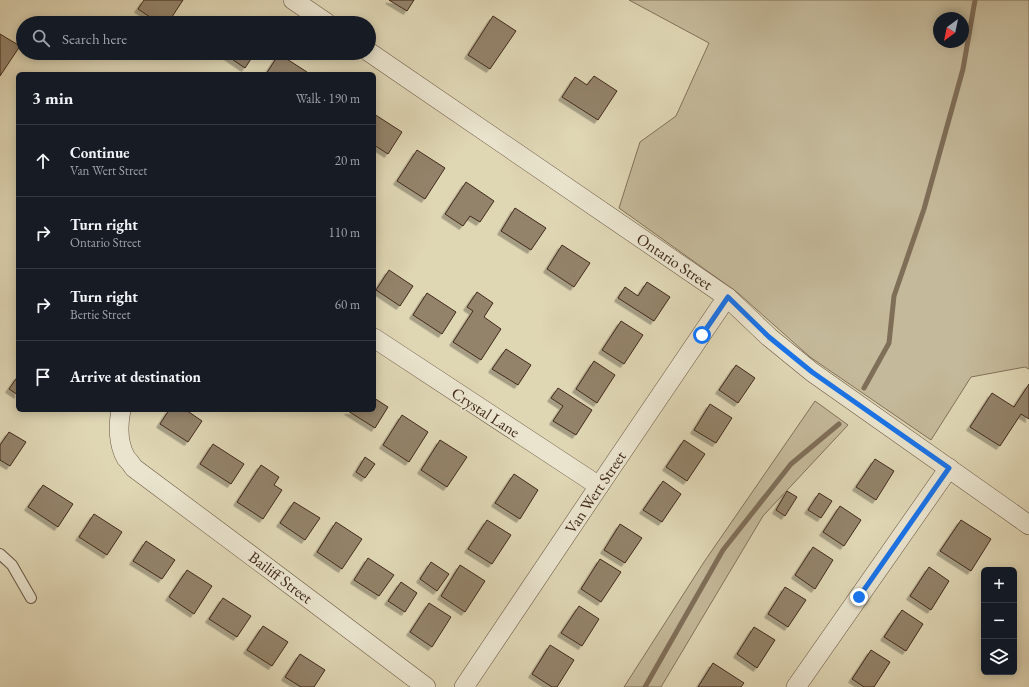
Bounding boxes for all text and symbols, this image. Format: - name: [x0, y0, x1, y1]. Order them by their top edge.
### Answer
- north arrow: [933, 12, 969, 48]
- search box: [16, 16, 376, 60]
- icon: search: [30, 27, 52, 49]
- text: Search here: [62, 29, 127, 48]
- text: 3 min: [32, 87, 73, 109]
- text: Walk · 190 m: [296, 90, 360, 107]
- text: Continue: [70, 143, 130, 162]
- icon: ahead: [32, 150, 54, 172]
- text: 20 m: [335, 152, 360, 169]
- text: Van Wert Street: [70, 162, 147, 179]
- text: Turn right: [70, 215, 138, 234]
- icon: right: [32, 222, 54, 244]
- text: 110 m: [329, 224, 360, 241]
- street label: Ontario Street: [633, 228, 717, 295]
- text: Ontario Street: [70, 234, 141, 251]
- text: Turn right: [70, 287, 138, 306]
- icon: right: [32, 294, 54, 316]
- text: 60 m: [335, 296, 360, 313]
- text: Bertie Street: [70, 306, 131, 323]
- route start: [693, 326, 711, 344]
- icon: arrive: [32, 366, 54, 388]
- text: Arrive at destination: [70, 367, 201, 386]
- street label: Crystal Lane: [447, 382, 524, 442]
- street label: Van Wert Street: [560, 447, 631, 538]
- street label: Bailiff Street: [244, 546, 317, 608]
- map controls: [981, 567, 1017, 675]
- button: +: [981, 567, 1017, 603]
- route end: [850, 588, 868, 606]
- button: −: [981, 603, 1017, 639]
- button: layers: [981, 639, 1017, 675]

